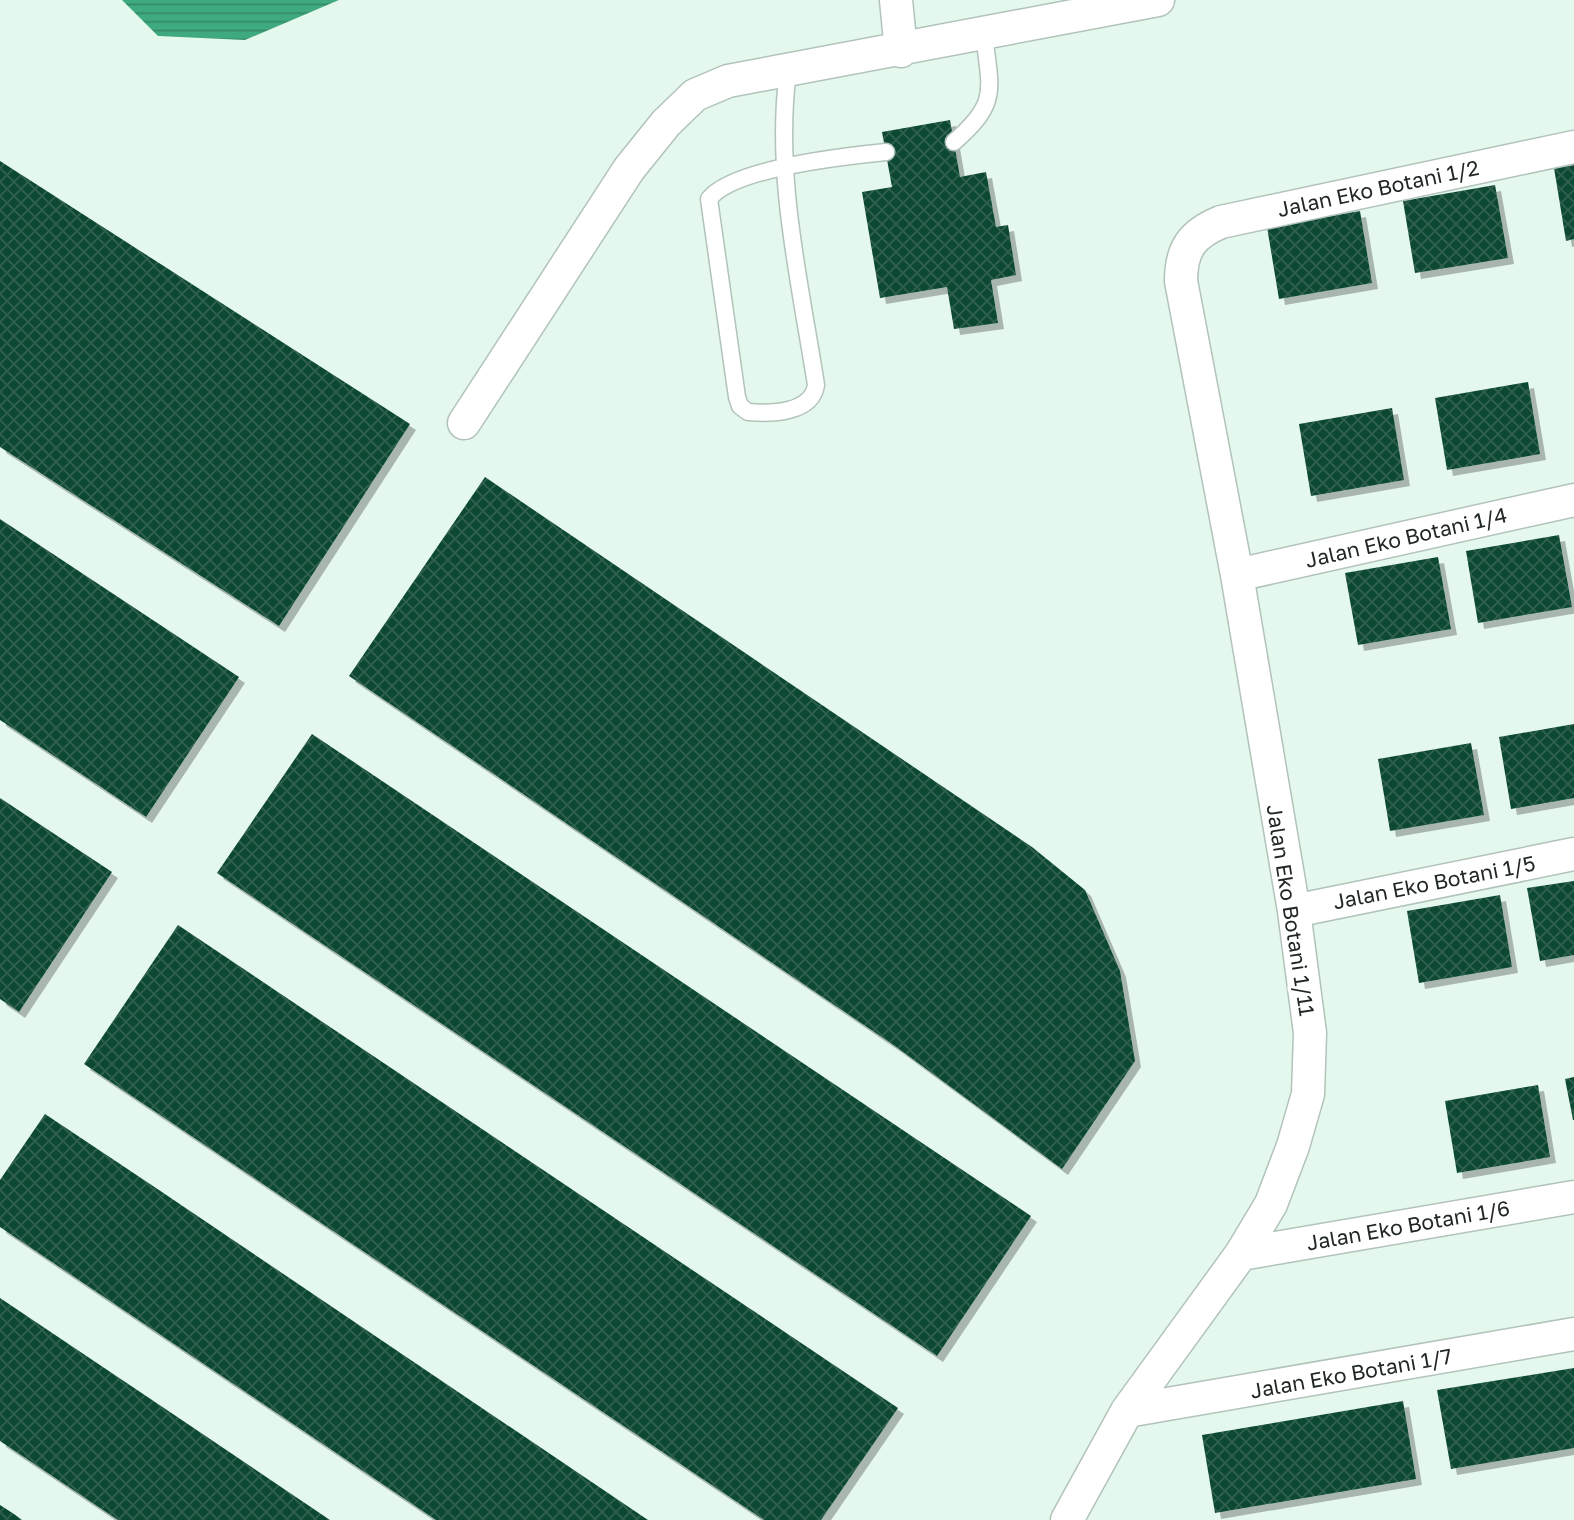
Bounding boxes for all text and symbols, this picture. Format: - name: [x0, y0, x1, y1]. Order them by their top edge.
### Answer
- street label: Jalan Eko Botani 1/2: [1275, 154, 1481, 222]
- street label: Jalan Eko Botani 1/4: [1303, 501, 1509, 573]
- street label: Jalan Eko Botani 1/11: [1261, 802, 1321, 1018]
- street label: Jalan Eko Botani 1/5: [1331, 850, 1537, 914]
- street label: Jalan Eko Botani 1/6: [1304, 1194, 1512, 1256]
- street label: Jalan Eko Botani 1/7: [1248, 1342, 1454, 1404]

